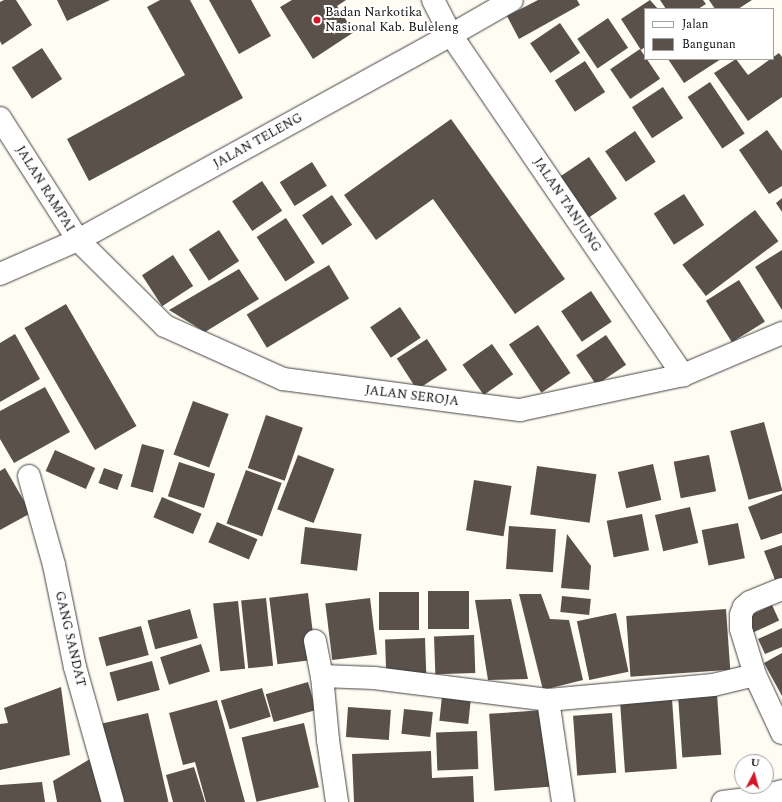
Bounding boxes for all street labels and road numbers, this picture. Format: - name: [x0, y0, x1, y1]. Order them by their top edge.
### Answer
- street label: JALAN TELENG: [211, 110, 305, 172]
- street label: JALAN RAMPAI: [12, 143, 78, 235]
- street label: JALAN TANJUNG: [530, 155, 604, 255]
- street label: JALAN SEROJA: [364, 383, 460, 409]
- street label: GANG SANDAT: [51, 590, 89, 688]

